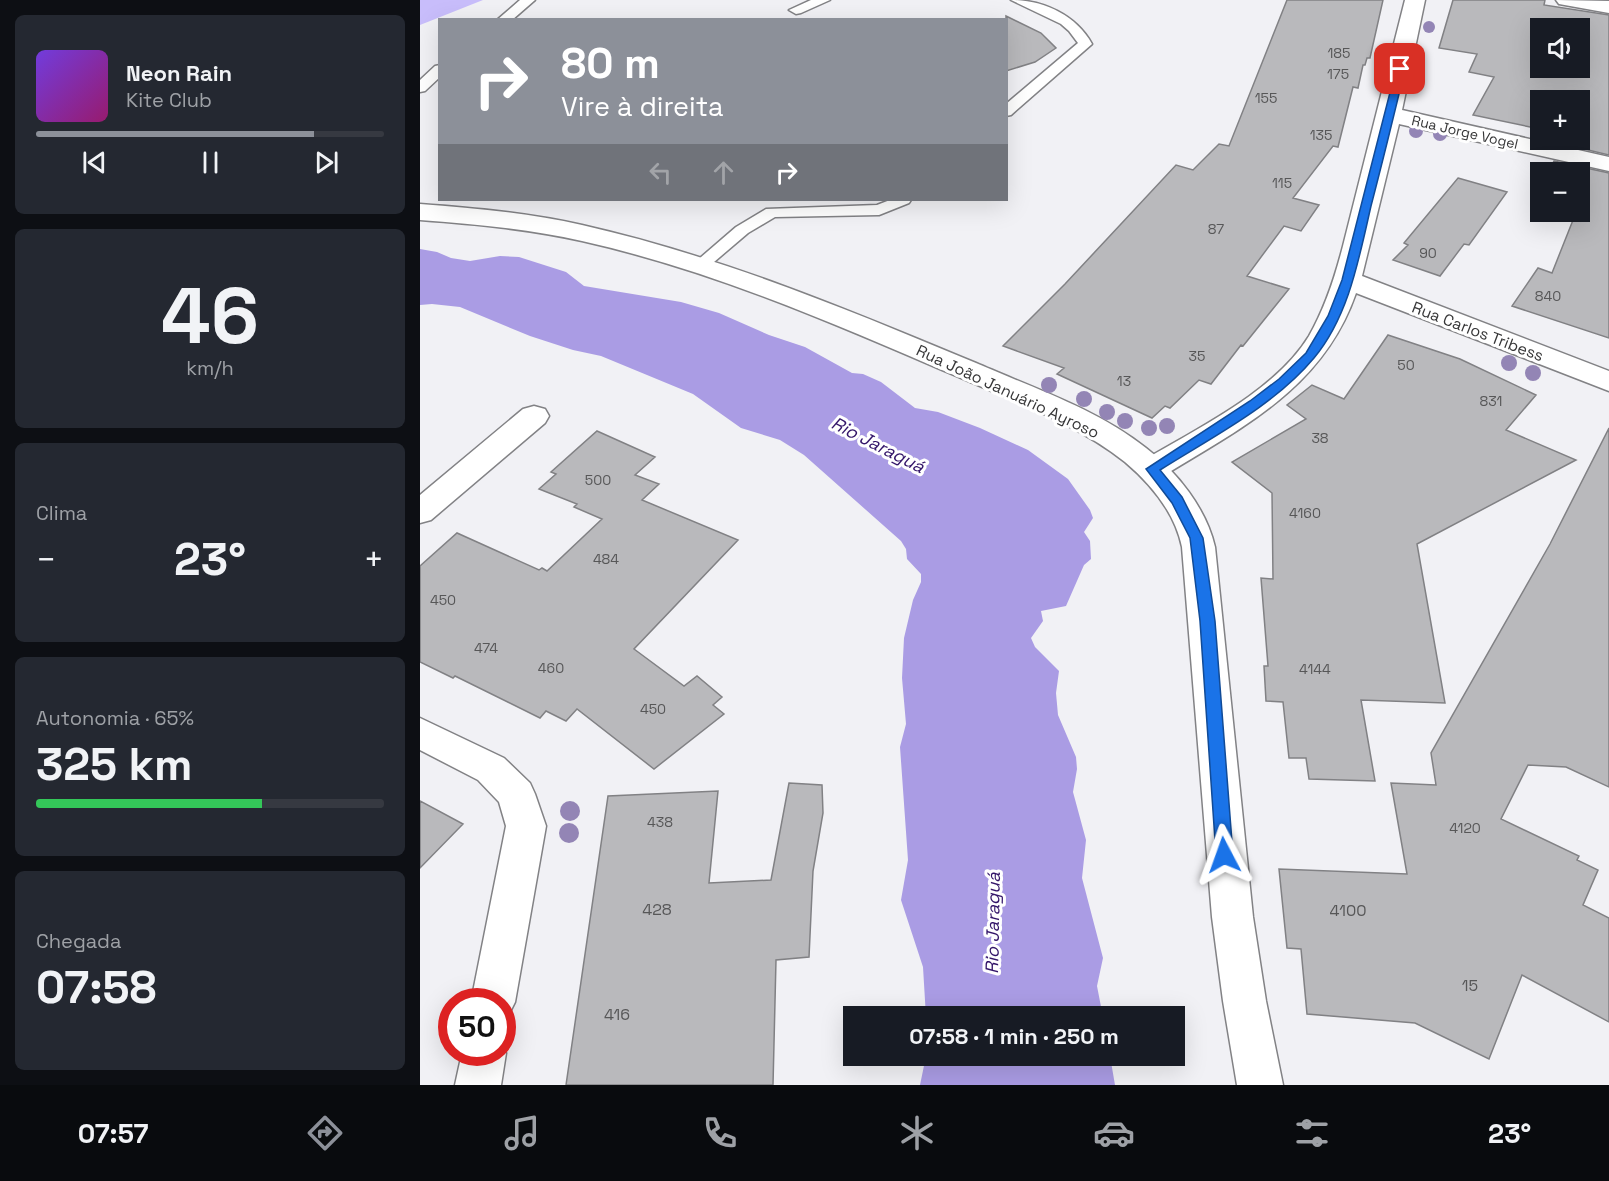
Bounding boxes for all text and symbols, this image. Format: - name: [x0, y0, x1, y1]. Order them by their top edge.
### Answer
- map controls: [1530, 18, 1590, 222]
- button: sound: [1530, 18, 1590, 78]
- text: 80 m: [561, 37, 660, 90]
- icon: right: [462, 42, 540, 120]
- pin: [1374, 43, 1425, 94]
- house number: 185: [1328, 44, 1350, 62]
- icon: arrive: [1383, 52, 1416, 85]
- text: Neon Rain: [126, 59, 232, 87]
- house number: 175: [1327, 65, 1349, 83]
- text: Kite Club: [126, 87, 212, 113]
- text: Vire à direita: [561, 89, 724, 124]
- house number: 155: [1255, 89, 1277, 107]
- button: +: [1530, 90, 1590, 150]
- street label: Rua Jorge Vogel: [1410, 111, 1520, 153]
- house number: 135: [1310, 126, 1332, 144]
- icon: previous: [78, 146, 111, 179]
- icon: pause: [194, 146, 227, 179]
- icon: next: [310, 146, 343, 179]
- icon: left: [644, 156, 677, 189]
- icon: ahead: [707, 156, 740, 189]
- icon: right: [770, 156, 803, 189]
- button: −: [1530, 162, 1590, 222]
- house number: 115: [1272, 174, 1292, 192]
- house number: 87: [1208, 220, 1224, 238]
- house number: 90: [1419, 244, 1437, 262]
- text: 46: [161, 266, 259, 366]
- house number: 840: [1535, 287, 1561, 305]
- street label: Rua Carlos Tribess: [1409, 297, 1547, 366]
- street label: Rua João Januário Ayroso: [913, 340, 1103, 443]
- house number: 35: [1189, 347, 1205, 365]
- text: km/h: [186, 355, 234, 381]
- house number: 50: [1397, 356, 1415, 374]
- house number: 13: [1117, 372, 1131, 390]
- house number: 831: [1480, 392, 1502, 410]
- water label: Rio Jaraguá: [828, 411, 929, 478]
- house number: 38: [1311, 429, 1329, 447]
- house number: 500: [585, 471, 611, 489]
- text: Clima: [36, 500, 87, 526]
- house number: 4160: [1289, 504, 1321, 522]
- text: 23°: [174, 531, 246, 588]
- text: −: [36, 539, 56, 581]
- text: +: [364, 539, 384, 581]
- house number: 484: [593, 550, 619, 568]
- house number: 450: [430, 591, 456, 609]
- house number: 474: [474, 639, 498, 657]
- house number: 460: [538, 659, 564, 677]
- house number: 4144: [1299, 660, 1331, 678]
- house number: 450: [640, 700, 666, 718]
- text: Autonomia · 65%: [36, 705, 194, 731]
- text: 325 km: [36, 736, 192, 793]
- house number: 438: [647, 813, 673, 831]
- house number: 4120: [1449, 819, 1481, 837]
- position arrow: [1192, 823, 1256, 887]
- water label: Rio Jaraguá: [980, 871, 1005, 974]
- house number: 428: [642, 899, 672, 920]
- house number: 4100: [1330, 900, 1366, 921]
- text: Chegada: [36, 928, 121, 954]
- text: 07:58: [36, 959, 157, 1016]
- house number: 15: [1462, 975, 1478, 996]
- speed limit sign: 50: [438, 988, 516, 1066]
- house number: 416: [604, 1004, 630, 1025]
- text: 07:58 · 1 min · 250 m: [909, 1022, 1119, 1050]
- icon: directions: [304, 1112, 346, 1154]
- icon: music: [501, 1112, 543, 1154]
- icon: phone: [699, 1112, 741, 1154]
- icon: climate: [896, 1112, 938, 1154]
- icon: car: [1093, 1112, 1135, 1154]
- icon: filters: [1291, 1112, 1333, 1154]
- text: 07:57: [78, 1116, 148, 1151]
- text: 23°: [1488, 1116, 1531, 1151]

